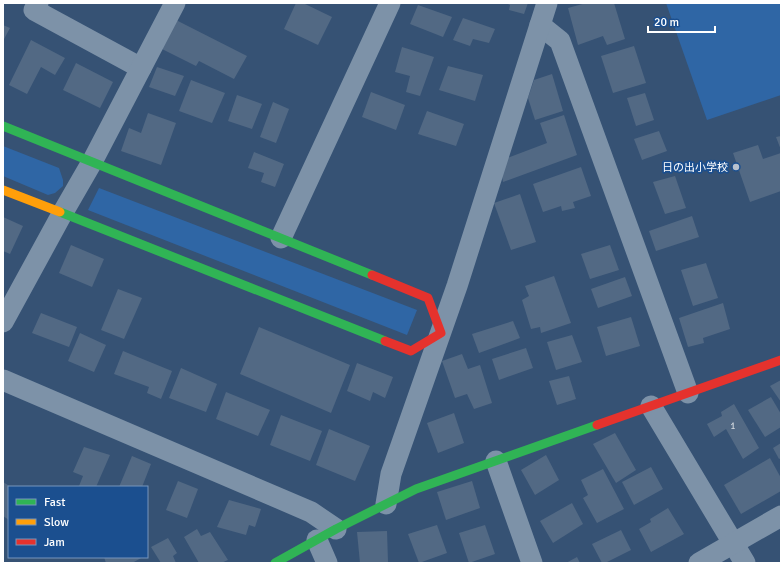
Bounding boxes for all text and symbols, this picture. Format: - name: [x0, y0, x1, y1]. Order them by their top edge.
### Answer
- scale bar: [648, 8, 715, 34]
- text: 20 m: [654, 15, 679, 30]
- place label: 日の出小学校: [662, 161, 728, 174]
- marker: 日の出小学校: [731, 162, 741, 172]
- house number: 1: [731, 421, 736, 432]
- legend: [8, 486, 148, 558]
- text: Fast: [44, 495, 65, 510]
- text: Slow: [44, 515, 69, 530]
- text: Jam: [44, 535, 65, 550]

